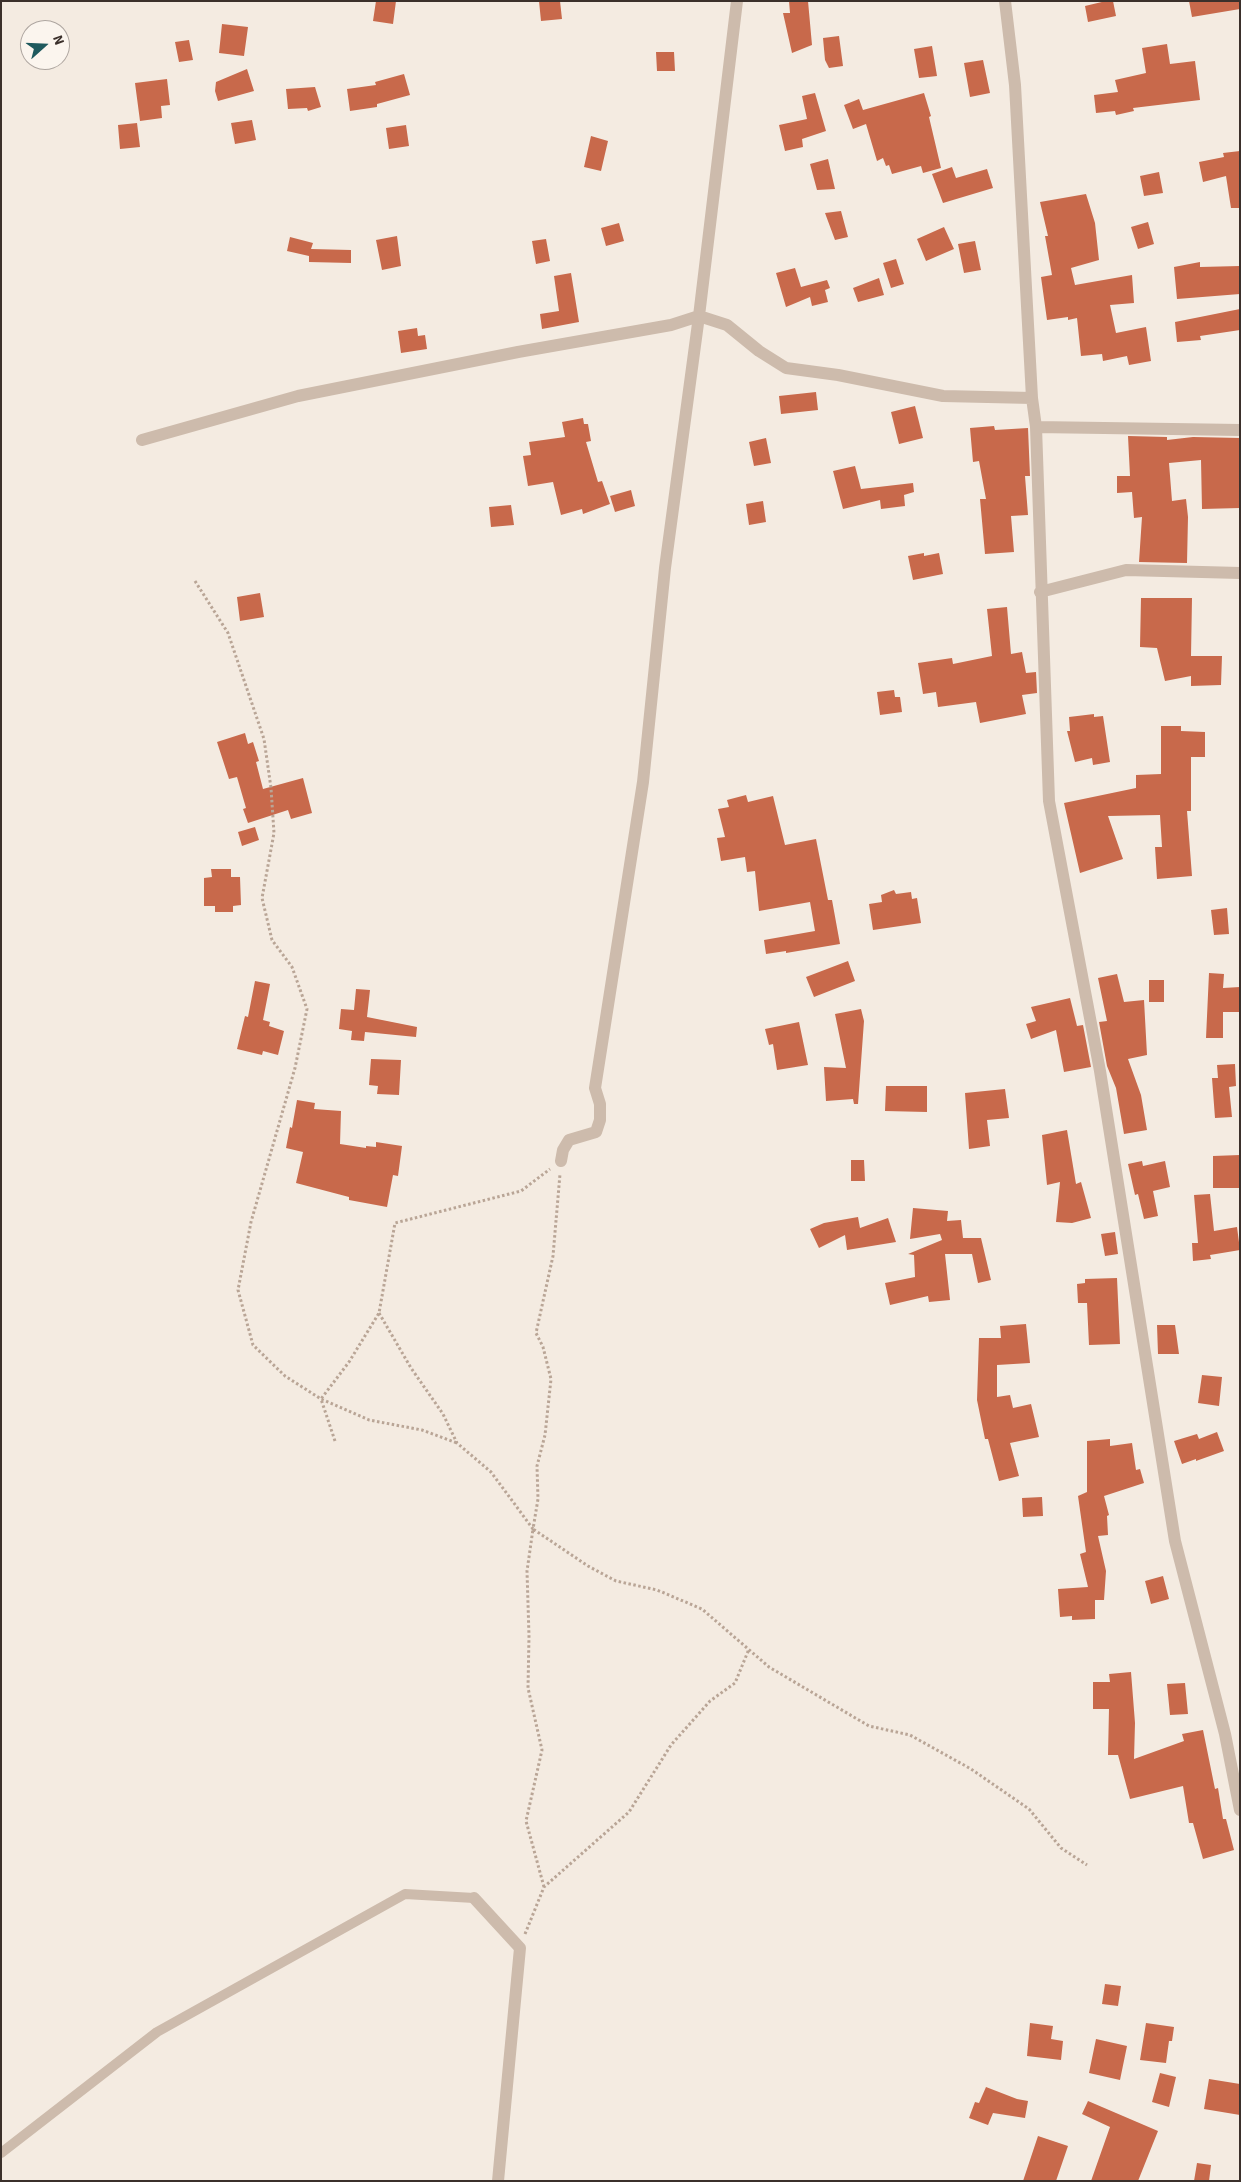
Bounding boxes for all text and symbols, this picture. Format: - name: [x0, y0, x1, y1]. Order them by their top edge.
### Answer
- north arrow: [20, 20, 70, 70]
- text: N: [47, 32, 69, 48]

